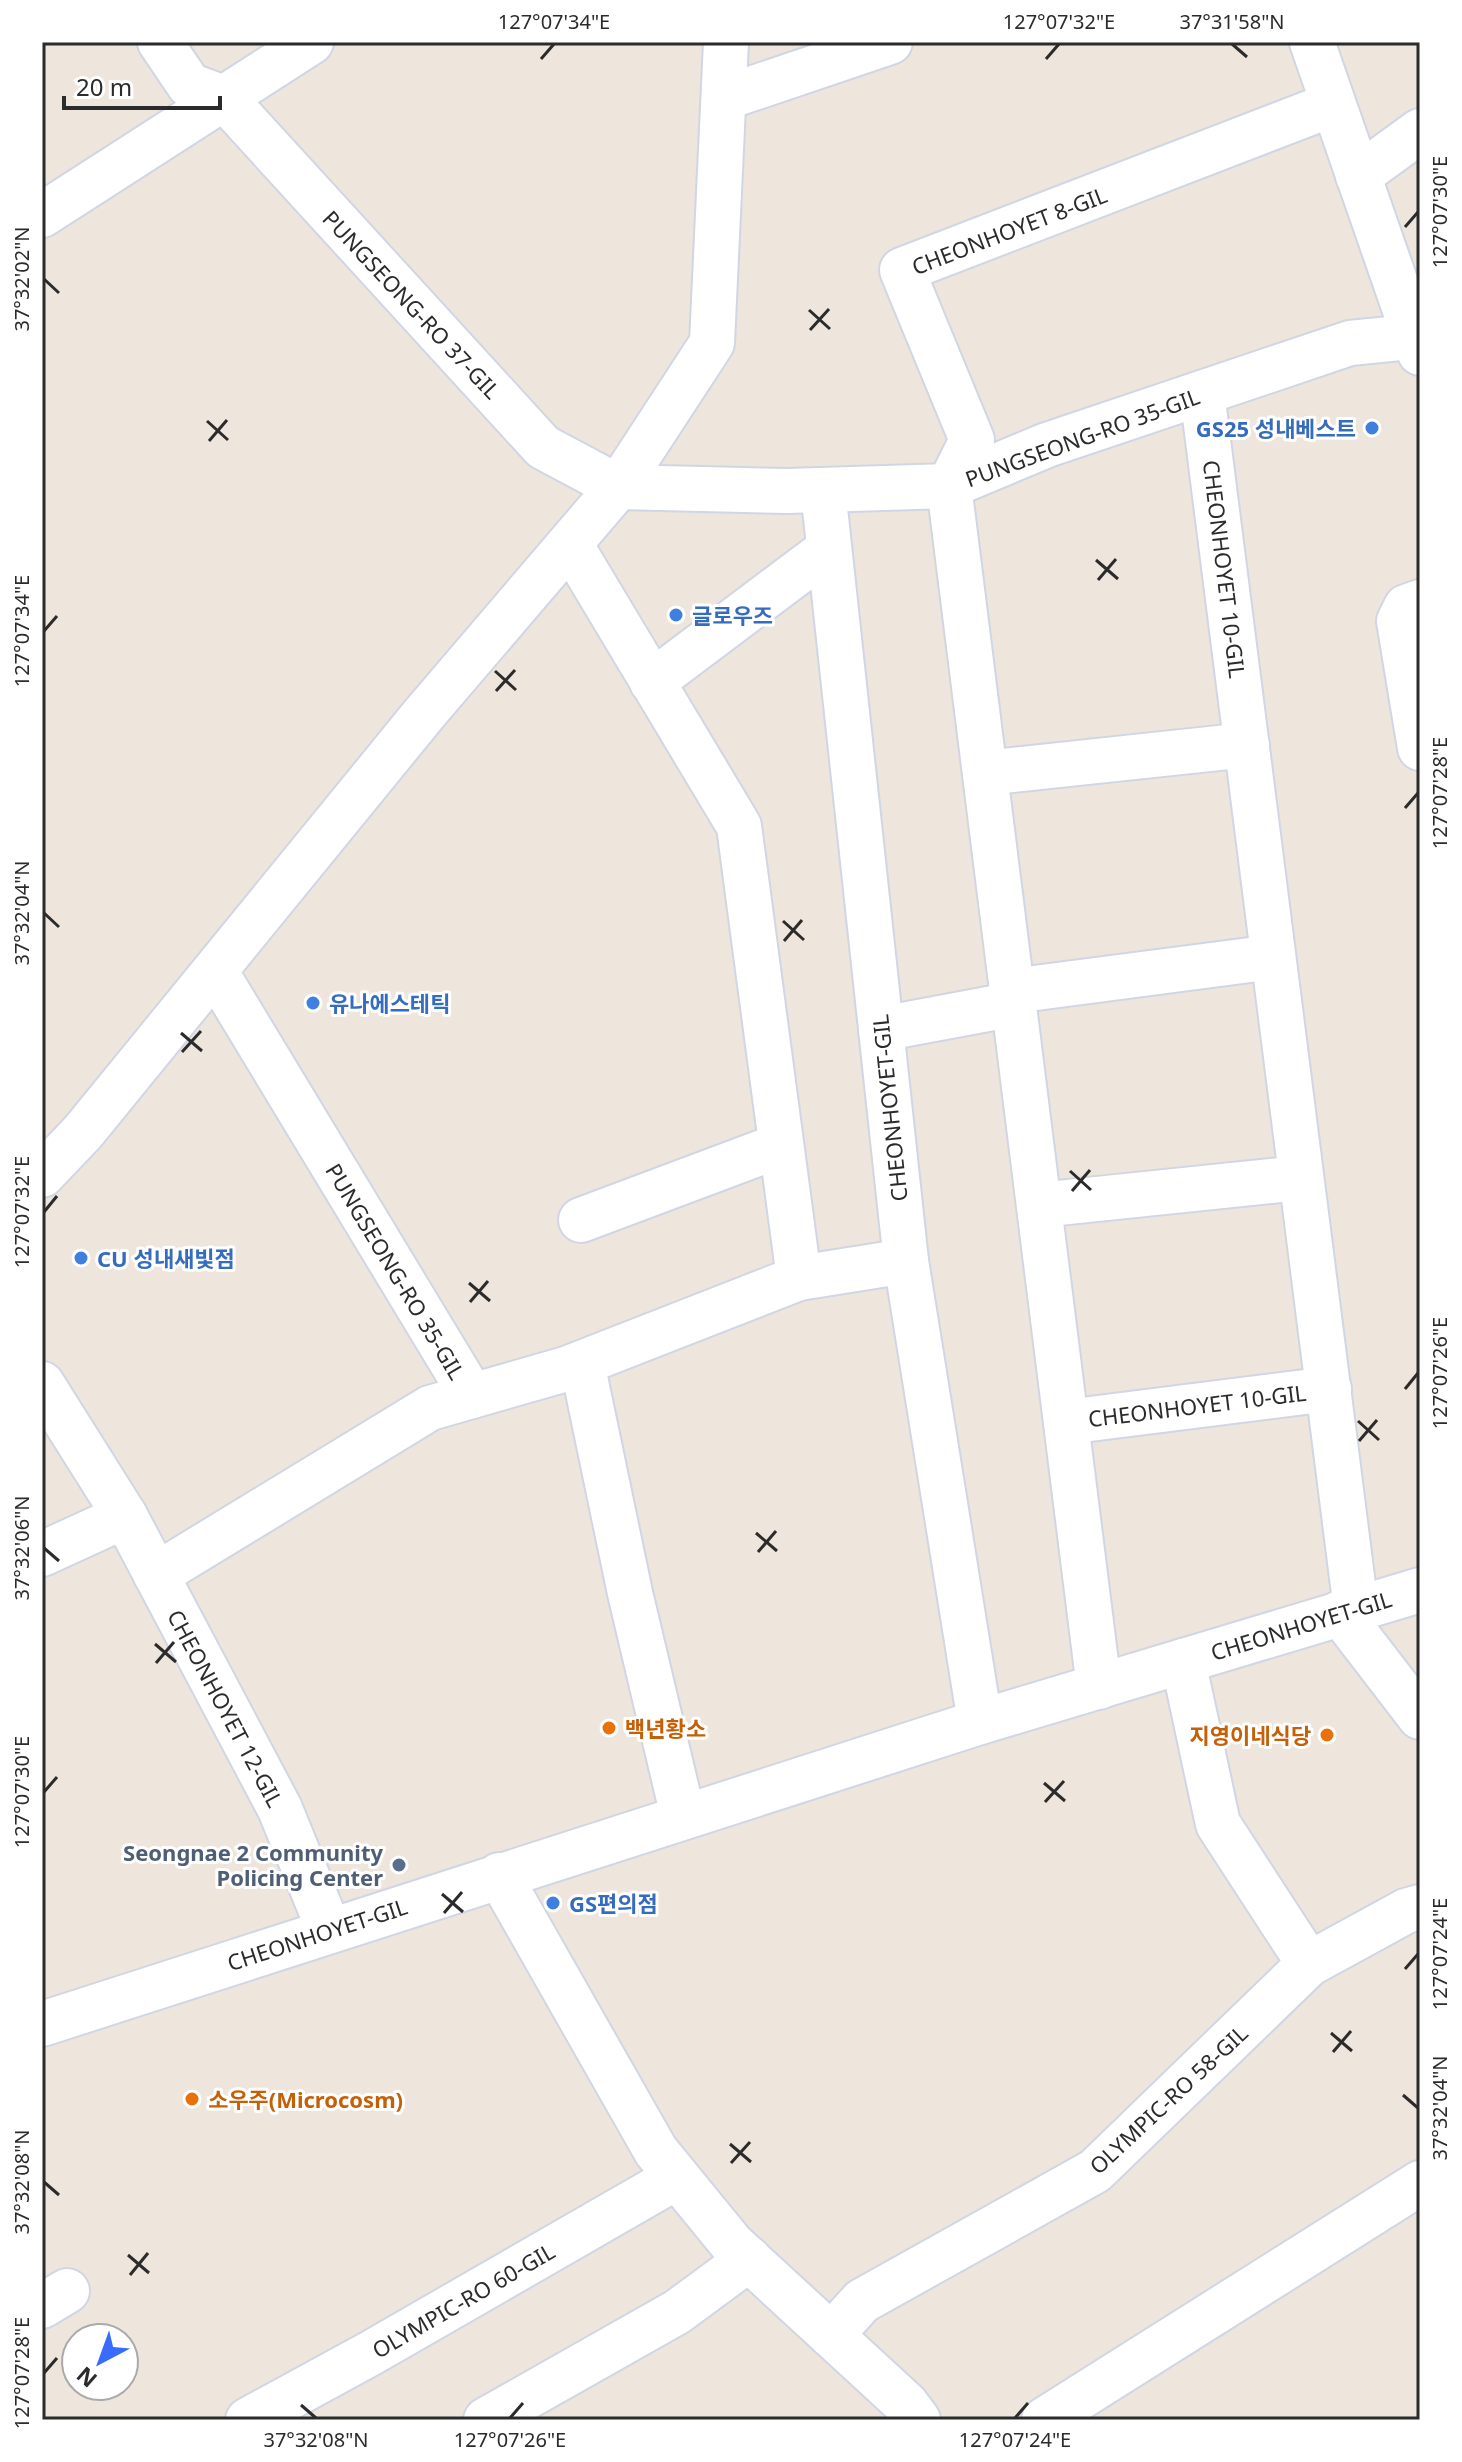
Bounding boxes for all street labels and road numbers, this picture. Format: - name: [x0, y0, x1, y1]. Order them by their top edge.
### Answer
- street label: CHEONHOYET 8-GIL: [907, 179, 1111, 281]
- street label: PUNGSEONG-RO 37-GIL: [317, 203, 507, 405]
- street label: PUNGSEONG-RO 35-GIL: [961, 381, 1203, 493]
- street label: CHEONHOYET 10-GIL: [1197, 458, 1253, 680]
- street label: CHEONHOYET-GIL: [864, 1013, 914, 1203]
- street label: PUNGSEONG-RO 35-GIL: [319, 1157, 473, 1385]
- street label: CHEONHOYET 10-GIL: [1086, 1377, 1308, 1433]
- street label: CHEONHOYET-GIL: [1207, 1583, 1395, 1667]
- street label: CHEONHOYET 12-GIL: [161, 1604, 291, 1812]
- street label: CHEONHOYET-GIL: [223, 1891, 411, 1977]
- street label: OLYMPIC-RO 58-GIL: [1082, 2018, 1254, 2180]
- street label: OLYMPIC-RO 60-GIL: [366, 2235, 560, 2365]

